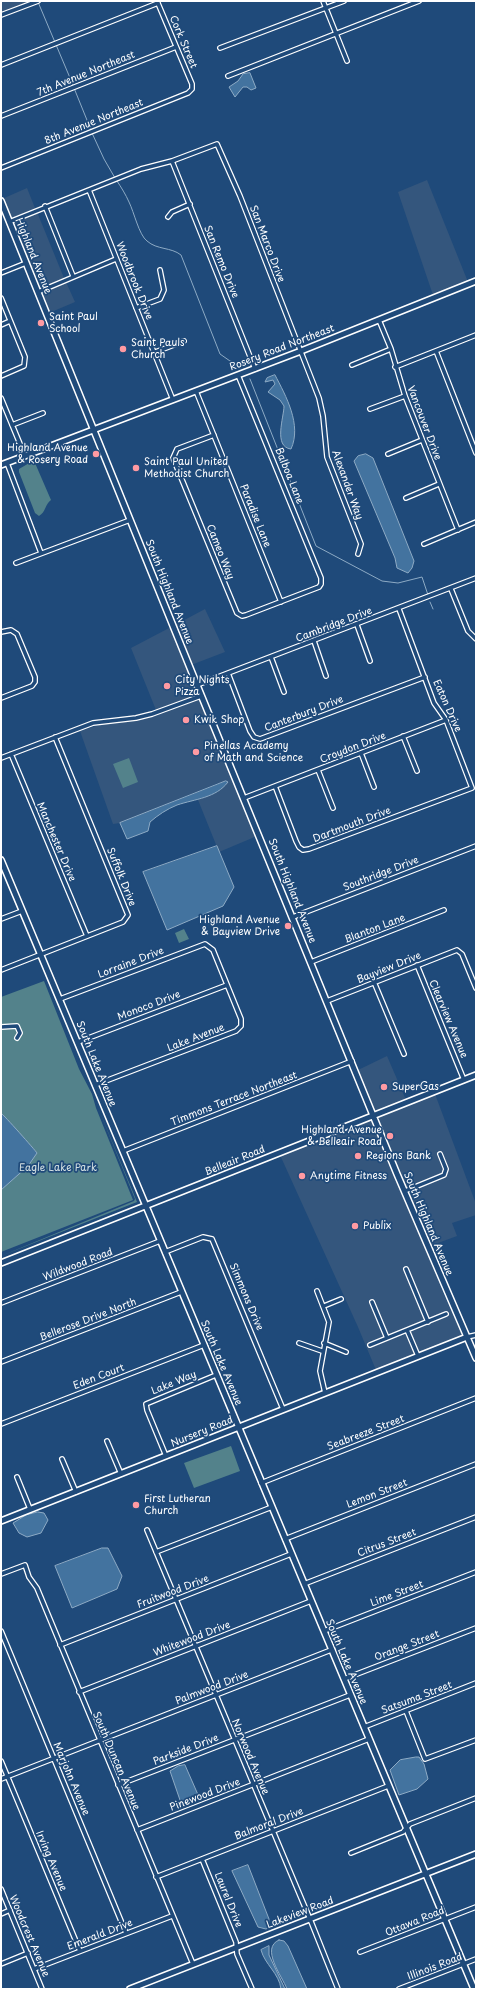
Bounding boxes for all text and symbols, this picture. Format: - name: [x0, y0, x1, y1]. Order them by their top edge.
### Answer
- street label: Cork Street: [166, 14, 200, 70]
- street label: 7th Avenue Northeast: [35, 49, 137, 99]
- street label: 8th Avenue Northeast: [43, 97, 145, 147]
- street label: San Marco Drive: [247, 204, 287, 284]
- street label: Highland Avenue: [12, 216, 54, 296]
- street label: San Remo Drive: [201, 224, 241, 300]
- street label: Woodbrook Drive: [113, 240, 155, 322]
- place label: Saint Paul School: [49, 311, 98, 334]
- marker: Saint Paul School: [36, 318, 46, 328]
- street label: Rosery Road Northeast: [228, 322, 336, 374]
- place label: Saint Pauls Church: [131, 337, 184, 360]
- marker: Saint Pauls Church: [118, 344, 128, 354]
- street label: Vancouver Drive: [404, 384, 444, 462]
- place label: Highland Avenue & Rosery Road: [7, 442, 88, 466]
- street label: Balboa Lane: [272, 446, 306, 506]
- marker: Highland Avenue & Rosery Road: [91, 449, 101, 459]
- street label: Alexander Way: [329, 449, 365, 521]
- place label: Saint Paul United Methodist Church: [144, 456, 229, 480]
- marker: Saint Paul United Methodist Church: [131, 463, 141, 473]
- street label: Paradise Lane: [237, 483, 273, 549]
- street label: Cameo Way: [204, 523, 236, 581]
- street label: South Highland Avenue: [143, 538, 195, 646]
- street label: Cambridge Drive: [294, 605, 374, 645]
- place label: City Nights Pizza: [175, 674, 229, 698]
- street label: Eaton Drive: [430, 678, 464, 734]
- marker: City Nights Pizza: [162, 681, 172, 691]
- street label: Canterbury Drive: [263, 693, 345, 735]
- place label: Kwik Shop: [194, 714, 244, 726]
- marker: Kwik Shop: [181, 715, 191, 725]
- street label: Croydon Drive: [318, 730, 388, 766]
- place label: Pinellas Academy of Math and Science: [204, 740, 303, 764]
- marker: Pinellas Academy of Math and Science: [191, 747, 201, 757]
- street label: Manchester Drive: [34, 801, 78, 883]
- street label: Dartmouth Drive: [311, 805, 393, 845]
- street label: South Highland Avenue: [266, 837, 318, 945]
- street label: Suffolk Drive: [104, 846, 138, 908]
- street label: Southridge Drive: [342, 854, 420, 894]
- street label: Blanton Lane: [343, 912, 407, 946]
- place label: Highland Avenue & Bayview Drive: [199, 914, 280, 938]
- marker: Highland Avenue & Bayview Drive: [283, 921, 293, 931]
- street label: Lorraine Drive: [96, 945, 166, 981]
- street label: Bayview Drive: [355, 950, 423, 986]
- street label: Clearview Avenue: [426, 978, 470, 1060]
- street label: Monoco Drive: [116, 989, 182, 1023]
- street label: South Lake Avenue: [73, 1019, 119, 1109]
- street label: Lake Avenue: [166, 1022, 226, 1054]
- street label: Timmons Terrace Northeast: [169, 1069, 299, 1129]
- place label: SuperGas: [392, 1081, 439, 1093]
- marker: SuperGas: [379, 1082, 389, 1092]
- place label: Highland Avenue & Belleair Road: [301, 1124, 382, 1148]
- marker: Highland Avenue & Belleair Road: [385, 1131, 395, 1141]
- street label: Belleair Road: [203, 1143, 267, 1179]
- place label: Regions Bank: [366, 1150, 431, 1162]
- marker: Regions Bank: [353, 1151, 363, 1161]
- park label: Eagle Lake Park: [19, 1162, 97, 1174]
- place label: Anytime Fitness: [310, 1170, 387, 1182]
- street label: South Highland Avenue: [401, 1170, 455, 1278]
- marker: Anytime Fitness: [297, 1171, 307, 1181]
- place label: Publix: [363, 1220, 391, 1232]
- marker: Publix: [350, 1221, 360, 1231]
- street label: Wildwood Road: [41, 1246, 115, 1284]
- street label: Simmons Drive: [226, 1262, 266, 1332]
- street label: Bellerose Drive North: [38, 1296, 138, 1344]
- street label: South Lake Avenue: [198, 1319, 244, 1407]
- street label: Eden Court: [72, 1362, 126, 1392]
- street label: Lake Way: [150, 1369, 198, 1397]
- street label: Seabreeze Street: [326, 1413, 406, 1453]
- street label: Nursery Road: [169, 1414, 235, 1450]
- street label: Lemon Street: [345, 1477, 409, 1511]
- place label: First Lutheran Church: [144, 1493, 211, 1516]
- marker: First Lutheran Church: [131, 1500, 141, 1510]
- street label: Citrus Street: [356, 1526, 418, 1560]
- street label: Fruitwood Drive: [135, 1573, 211, 1611]
- street label: Lime Street: [369, 1578, 425, 1610]
- street label: South Lake Avenue: [323, 1618, 369, 1706]
- street label: Whitewood Drive: [152, 1619, 232, 1659]
- street label: Orange Street: [373, 1628, 441, 1664]
- street label: Palmwood Drive: [174, 1669, 250, 1707]
- street label: Satsuma Street: [380, 1679, 454, 1717]
- street label: South Duncan Avenue: [90, 1710, 142, 1812]
- street label: Norwood Avenue: [229, 1717, 271, 1797]
- street label: Parkside Drive: [152, 1732, 220, 1768]
- street label: Marjohn Avenue: [50, 1741, 92, 1817]
- street label: Pinewood Drive: [168, 1776, 242, 1814]
- street label: Balmoral Drive: [233, 1805, 305, 1843]
- street label: Irving Avenue: [33, 1829, 69, 1893]
- street label: Laurel Drive: [212, 1871, 244, 1929]
- street label: Woodcrest Avenue: [6, 1893, 52, 1979]
- street label: Lakeview Road: [265, 1895, 335, 1931]
- street label: Ottawa Road: [384, 1905, 446, 1939]
- street label: Emerald Drive: [66, 1917, 134, 1953]
- street label: Illinois Road: [406, 1951, 464, 1983]

